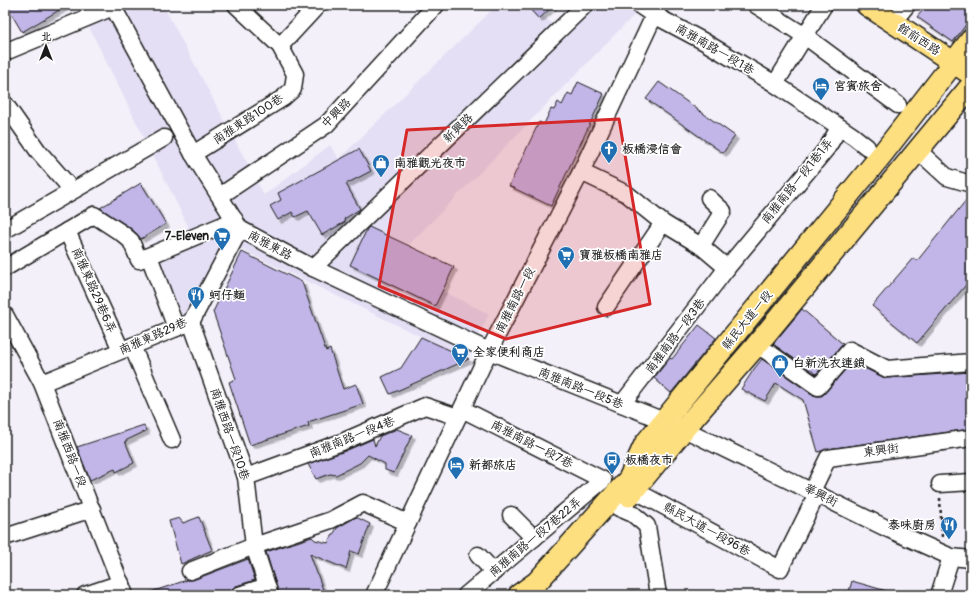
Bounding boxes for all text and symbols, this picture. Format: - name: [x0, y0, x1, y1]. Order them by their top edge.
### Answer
- street label: 館前西路: [895, 20, 943, 59]
- street label: 南雅南路一段1巷: [673, 21, 757, 78]
- north arrow: [26, 26, 66, 66]
- text: 北: [41, 30, 52, 43]
- hotel icon: 宮賓旅舍: [811, 76, 831, 101]
- place label: 宮賓旅舍: [834, 79, 882, 94]
- street label: 南雅東路100巷: [210, 91, 286, 148]
- street label: 中興路: [318, 95, 354, 131]
- street label: 新興路: [440, 110, 477, 146]
- street label: 南雅南路一段1巷1弄: [758, 136, 836, 227]
- church icon: 板橋浸信會: [599, 139, 619, 164]
- place label: 板橋浸信會: [622, 142, 682, 157]
- shop icon: 南雅觀光夜市: [371, 153, 391, 178]
- place label: 南雅觀光夜市: [394, 156, 466, 171]
- supermarket icon: 7-Eleven: [212, 226, 232, 251]
- street label: 南雅東路: [245, 228, 294, 263]
- place label: 7-Eleven: [165, 229, 209, 244]
- street label: 南雅東路29巷6弄: [68, 245, 119, 335]
- supermarket icon: 寶雅板橋南雅店: [556, 245, 576, 270]
- place label: 寶雅板橋南雅店: [579, 248, 663, 263]
- street label: 南雅南路一段: [492, 265, 538, 336]
- restaurant icon: 蚵仔麵: [186, 285, 206, 310]
- place label: 蚵仔麵: [209, 288, 245, 303]
- street label: 縣民大道一段: [719, 288, 776, 353]
- street label: 南雅南路一段3巷: [642, 296, 709, 377]
- street label: 南雅東路29巷: [117, 315, 190, 358]
- supermarket icon: 全家便利商店: [450, 342, 470, 367]
- place label: 全家便利商店: [473, 345, 545, 360]
- shop icon: 白新洗衣連鎖: [770, 353, 790, 378]
- place label: 白新洗衣連鎖: [793, 356, 865, 371]
- street label: 南雅南路一段5巷: [536, 365, 626, 412]
- street label: 南雅西路一段10巷: [207, 386, 252, 482]
- street label: 南雅南路一段4巷: [307, 413, 397, 461]
- street label: 南雅西路一段: [50, 417, 89, 489]
- street label: 南雅南路一段7巷: [488, 417, 575, 472]
- street label: 東興街: [862, 441, 900, 460]
- bus stop icon: 板橋夜市: [602, 450, 622, 475]
- place label: 板橋夜市: [625, 453, 673, 468]
- hotel icon: 新都旅店: [446, 455, 466, 480]
- place label: 新都旅店: [469, 458, 517, 473]
- street label: 華興街: [801, 481, 840, 510]
- street label: 南雅南路一段7巷22弄: [486, 494, 584, 580]
- street label: 縣民大道一段96巷: [661, 499, 753, 560]
- restaurant icon: 泰味廚房: [939, 515, 959, 540]
- place label: 泰味廚房: [888, 518, 936, 533]

